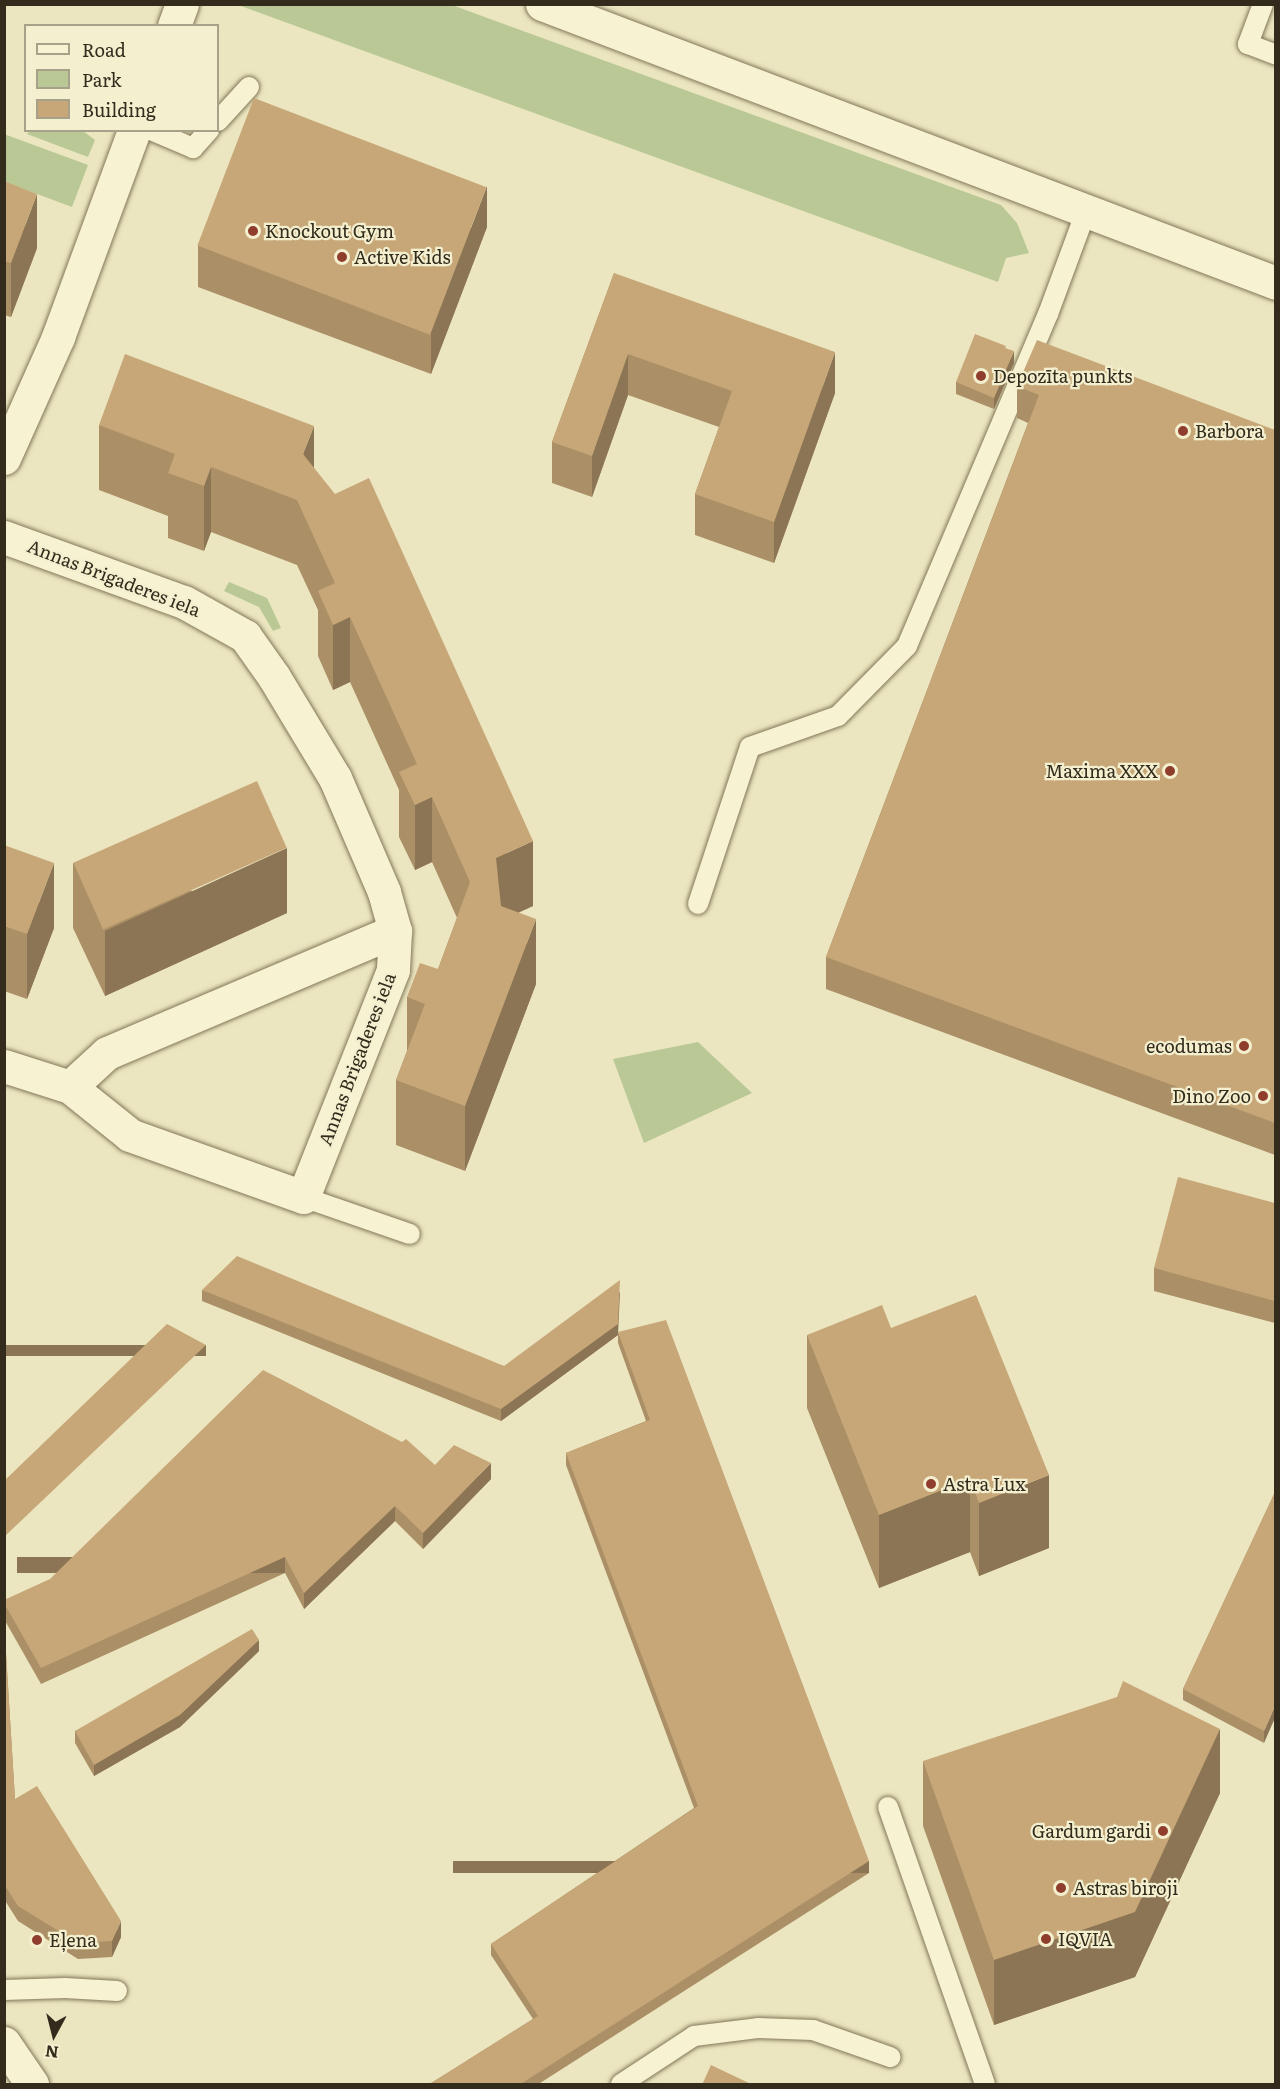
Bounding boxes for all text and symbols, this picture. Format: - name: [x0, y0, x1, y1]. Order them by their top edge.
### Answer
- legend: [24, 24, 219, 132]
- text: Road: [82, 36, 126, 63]
- text: Park: [82, 66, 121, 93]
- text: Building: [82, 96, 156, 123]
- place label: Knockout Gym: [265, 220, 394, 242]
- marker: Knockout Gym: [246, 224, 260, 238]
- place label: Active Kids: [354, 246, 451, 268]
- marker: Active Kids: [335, 250, 349, 264]
- place label: Depozīta punkts: [993, 365, 1132, 387]
- marker: Depozīta punkts: [974, 369, 988, 383]
- place label: Barbora: [1195, 420, 1264, 442]
- marker: Barbora: [1176, 424, 1190, 438]
- street label: Annas Brigaderes iela: [24, 535, 204, 621]
- place label: Maxima XXX: [1045, 760, 1158, 782]
- marker: Maxima XXX: [1163, 764, 1177, 778]
- street label: Annas Brigaderes iela: [314, 969, 400, 1149]
- place label: ecodumas: [1146, 1035, 1232, 1057]
- marker: ecodumas: [1237, 1039, 1251, 1053]
- place label: Dino Zoo: [1172, 1085, 1251, 1107]
- marker: Dino Zoo: [1256, 1089, 1270, 1103]
- place label: Astra Lux: [943, 1473, 1026, 1495]
- marker: Astra Lux: [924, 1477, 938, 1491]
- place label: Gardum gardi: [1032, 1820, 1151, 1842]
- marker: Gardum gardi: [1156, 1824, 1170, 1838]
- place label: Astras biroji: [1073, 1877, 1178, 1899]
- marker: Astras biroji: [1054, 1881, 1068, 1895]
- place label: IQVIA: [1058, 1928, 1112, 1950]
- place label: Eļena: [49, 1929, 97, 1951]
- marker: IQVIA: [1039, 1932, 1053, 1946]
- marker: Eļena: [30, 1933, 44, 1947]
- north arrow: [24, 2005, 84, 2065]
- text: N: [44, 2040, 60, 2066]

